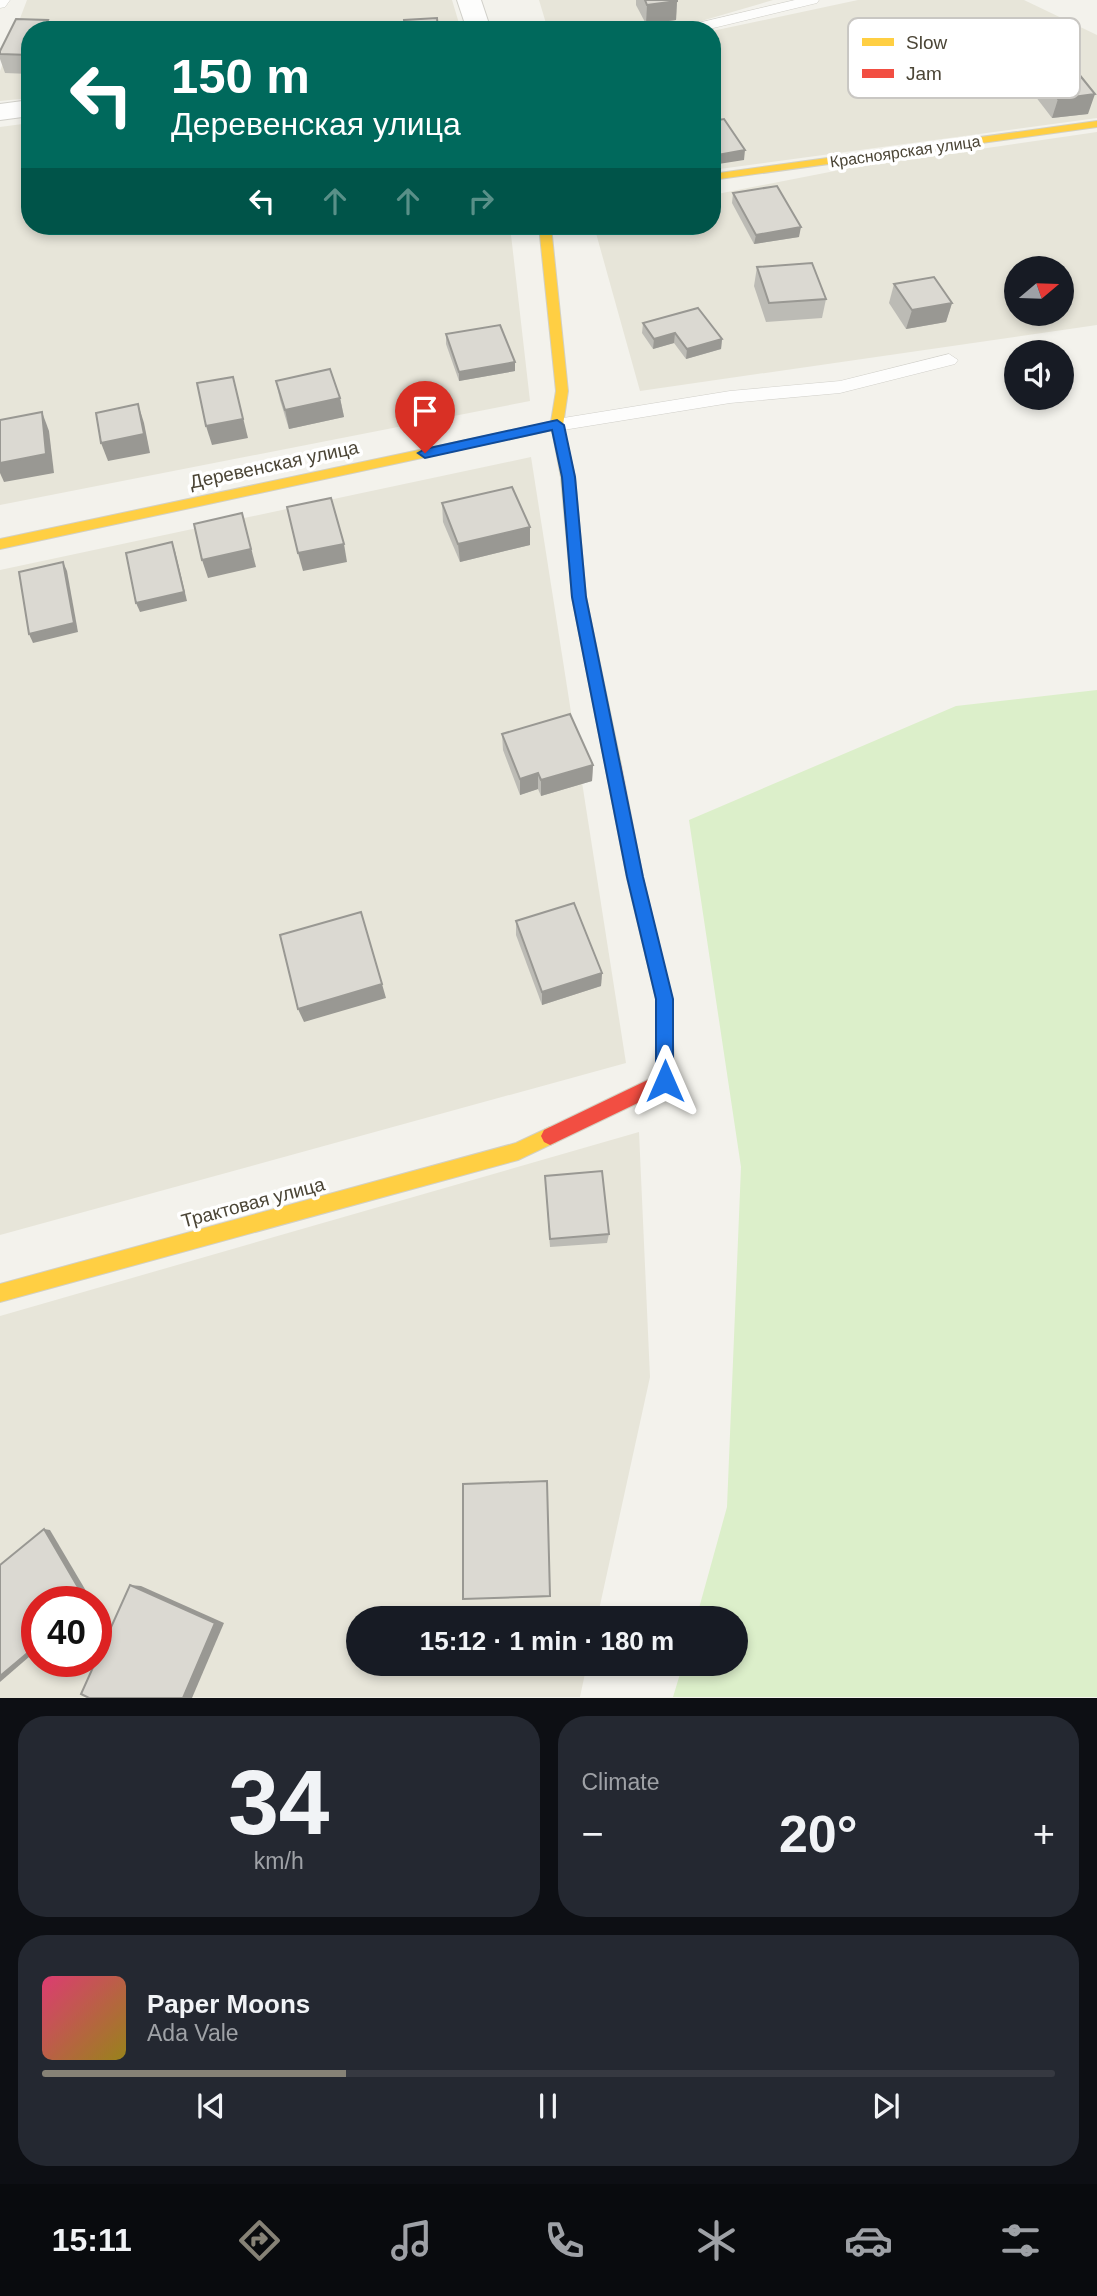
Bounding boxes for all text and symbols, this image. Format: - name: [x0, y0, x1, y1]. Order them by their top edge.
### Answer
- legend: [848, 18, 1080, 98]
- text: Slow: [906, 32, 947, 53]
- icon: left: [56, 49, 147, 140]
- text: 150 m: [171, 49, 310, 103]
- text: Jam: [906, 63, 942, 84]
- text: Деревенская улица: [171, 106, 461, 142]
- street label: Красноярская улица: [829, 133, 981, 170]
- icon: left: [243, 182, 281, 220]
- icon: ahead: [316, 182, 354, 220]
- icon: ahead: [389, 182, 427, 220]
- icon: right: [462, 182, 500, 220]
- north arrow: [1004, 256, 1074, 326]
- map controls: [1004, 256, 1074, 410]
- button: sound: [1004, 340, 1074, 410]
- pin: [395, 381, 455, 453]
- icon: arrive: [406, 392, 444, 430]
- street label: Деревенская улица: [188, 436, 361, 493]
- position arrow: [628, 1044, 702, 1118]
- street label: Трактовая улица: [179, 1173, 327, 1232]
- speed limit sign: 40: [21, 1586, 112, 1677]
- text: 15:12 · 1 min · 180 m: [420, 1626, 674, 1656]
- text: 34: [228, 1752, 329, 1853]
- text: Climate: [582, 1769, 659, 1795]
- text: 20°: [779, 1805, 858, 1863]
- text: −: [582, 1813, 604, 1855]
- text: +: [1033, 1813, 1055, 1855]
- text: km/h: [254, 1848, 304, 1874]
- text: Paper Moons: [147, 1989, 310, 2019]
- text: Ada Vale: [147, 2020, 239, 2046]
- icon: previous: [192, 2087, 230, 2125]
- icon: pause: [529, 2087, 567, 2125]
- icon: next: [867, 2087, 905, 2125]
- icon: directions: [235, 2216, 284, 2265]
- icon: music: [387, 2216, 436, 2265]
- icon: phone: [540, 2216, 589, 2265]
- icon: climate: [692, 2216, 741, 2265]
- icon: car: [844, 2216, 893, 2265]
- icon: filters: [996, 2216, 1045, 2265]
- text: 15:11: [52, 2222, 132, 2258]

